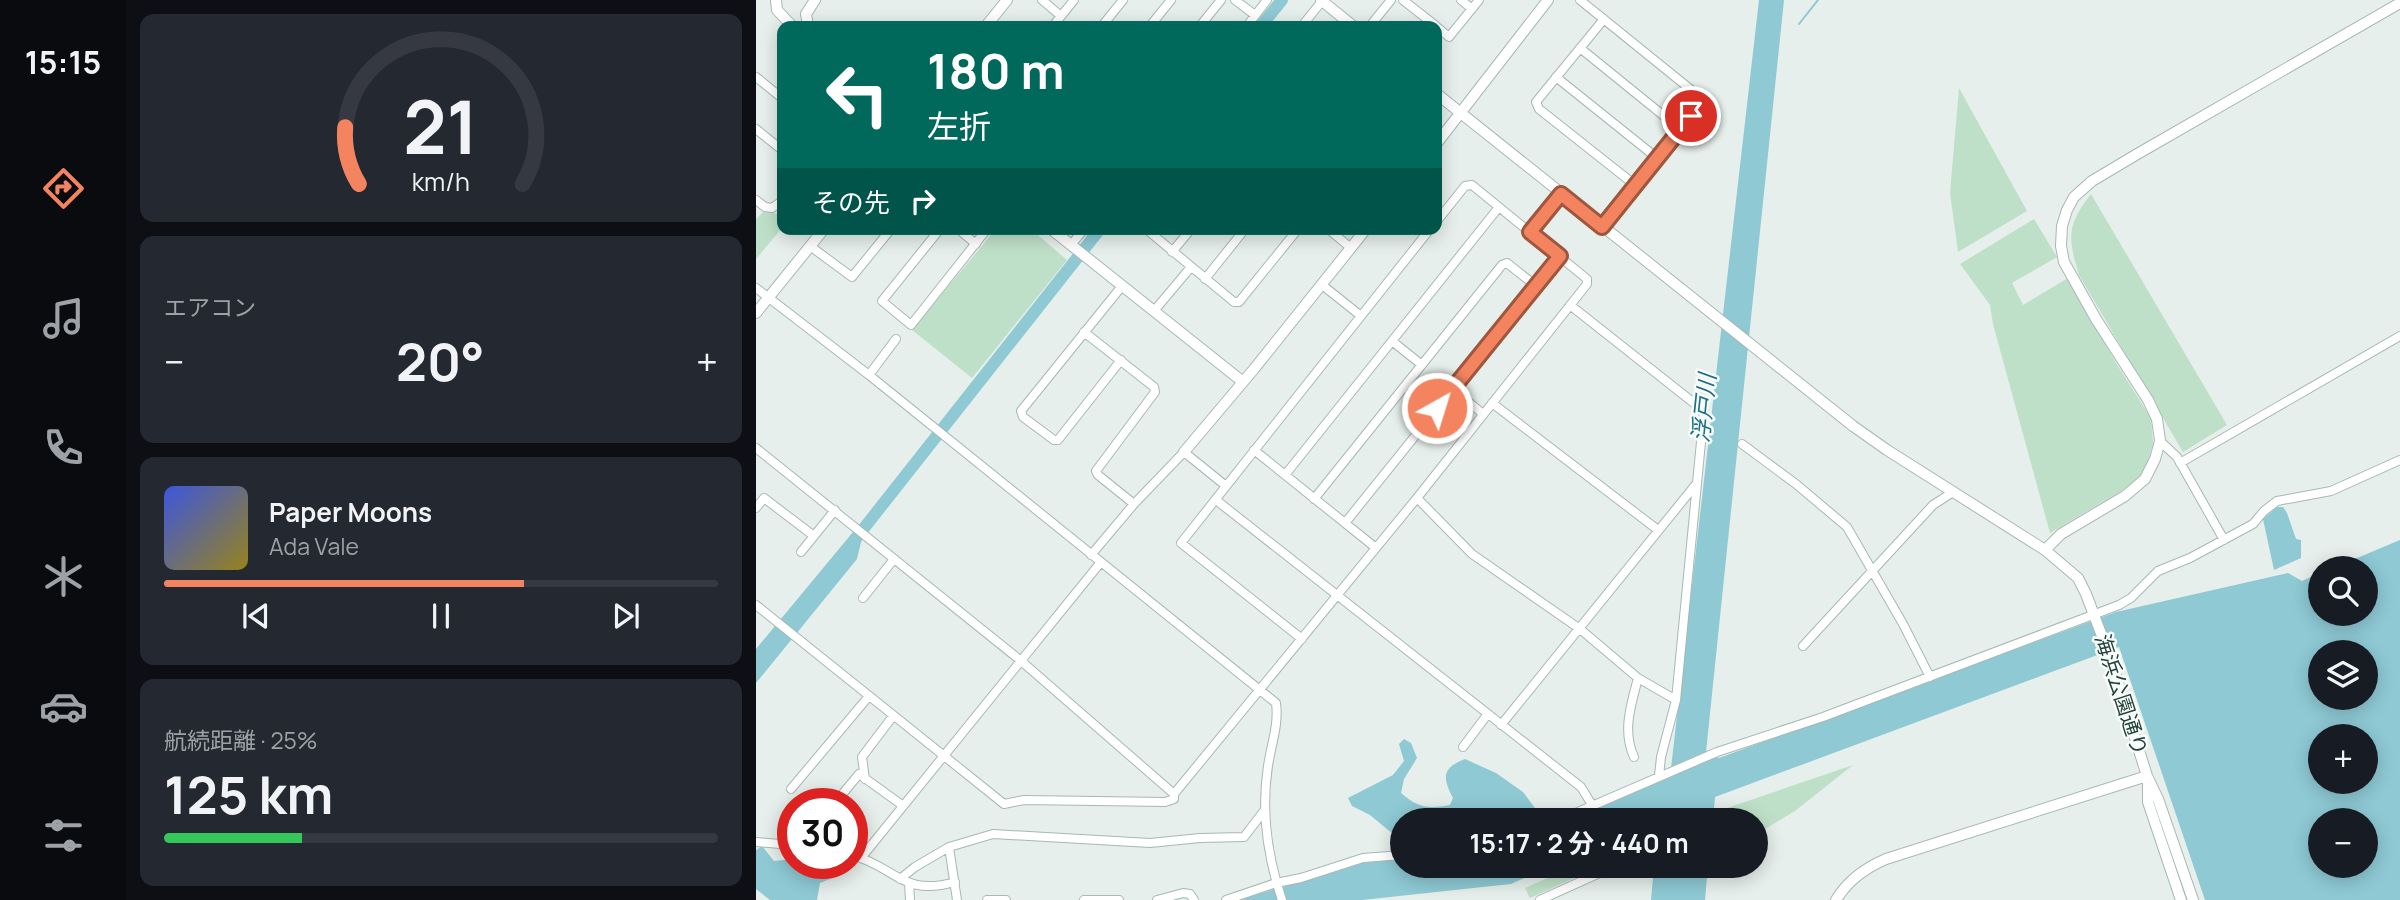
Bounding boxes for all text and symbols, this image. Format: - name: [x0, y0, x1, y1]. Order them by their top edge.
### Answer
- text: 180 m: [927, 37, 1065, 104]
- text: 15:15: [25, 40, 101, 84]
- icon: left: [812, 49, 903, 140]
- text: 21: [403, 76, 479, 176]
- pin: [1661, 86, 1721, 146]
- icon: arrive: [1672, 97, 1710, 135]
- text: 左折: [927, 104, 991, 148]
- icon: directions: [39, 164, 88, 213]
- text: km/h: [412, 164, 470, 199]
- icon: right: [904, 182, 942, 220]
- text: その先: [812, 184, 890, 220]
- text: エアコン: [164, 291, 256, 323]
- icon: music: [39, 294, 88, 343]
- text: 20°: [396, 326, 485, 397]
- text: −: [164, 335, 185, 387]
- text: +: [696, 335, 718, 387]
- water label: 浮戸川: [1683, 369, 1723, 444]
- position arrow: [1400, 371, 1474, 445]
- icon: phone: [39, 423, 88, 472]
- text: Paper Moons: [269, 494, 432, 530]
- text: Ada Vale: [269, 530, 359, 562]
- icon: climate: [39, 552, 88, 601]
- map controls: [2308, 556, 2378, 878]
- button: search: [2308, 556, 2378, 626]
- icon: previous: [237, 597, 275, 635]
- icon: pause: [422, 597, 460, 635]
- icon: next: [607, 597, 645, 635]
- street label: 海浜公園通り: [2089, 630, 2155, 759]
- button: layers: [2308, 640, 2378, 710]
- icon: car: [39, 682, 88, 731]
- text: 航続距離 · 25%: [164, 724, 318, 756]
- button: +: [2308, 724, 2378, 794]
- text: 125 km: [164, 759, 333, 830]
- speed limit sign: 30: [777, 788, 868, 879]
- button: −: [2308, 808, 2378, 878]
- icon: filters: [39, 811, 88, 860]
- text: 15:17 · 2 分 · 440 m: [1469, 825, 1689, 861]

